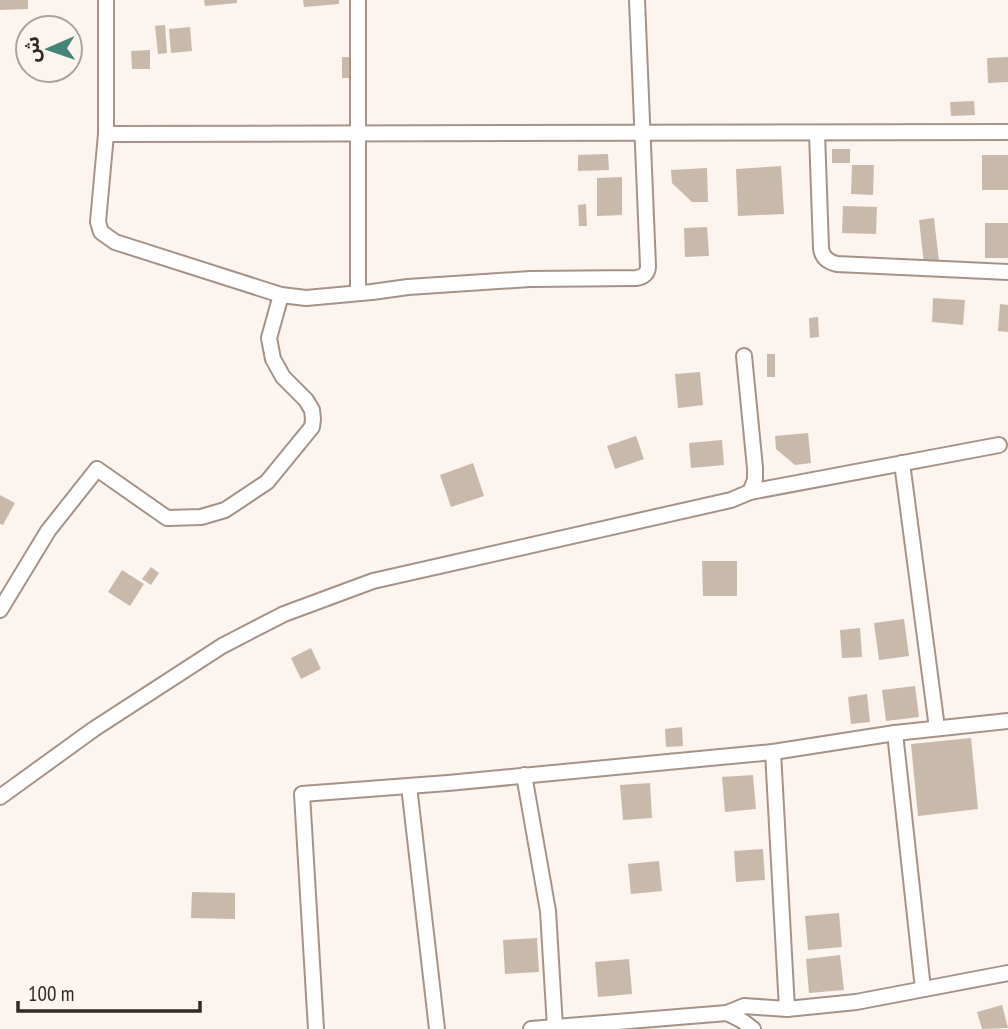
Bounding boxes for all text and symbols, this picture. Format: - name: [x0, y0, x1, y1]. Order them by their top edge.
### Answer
- north arrow: [14, 14, 84, 84]
- text: ش: [20, 36, 44, 63]
- scale bar: [18, 970, 200, 1014]
- text: 100 m: [28, 980, 74, 1007]

